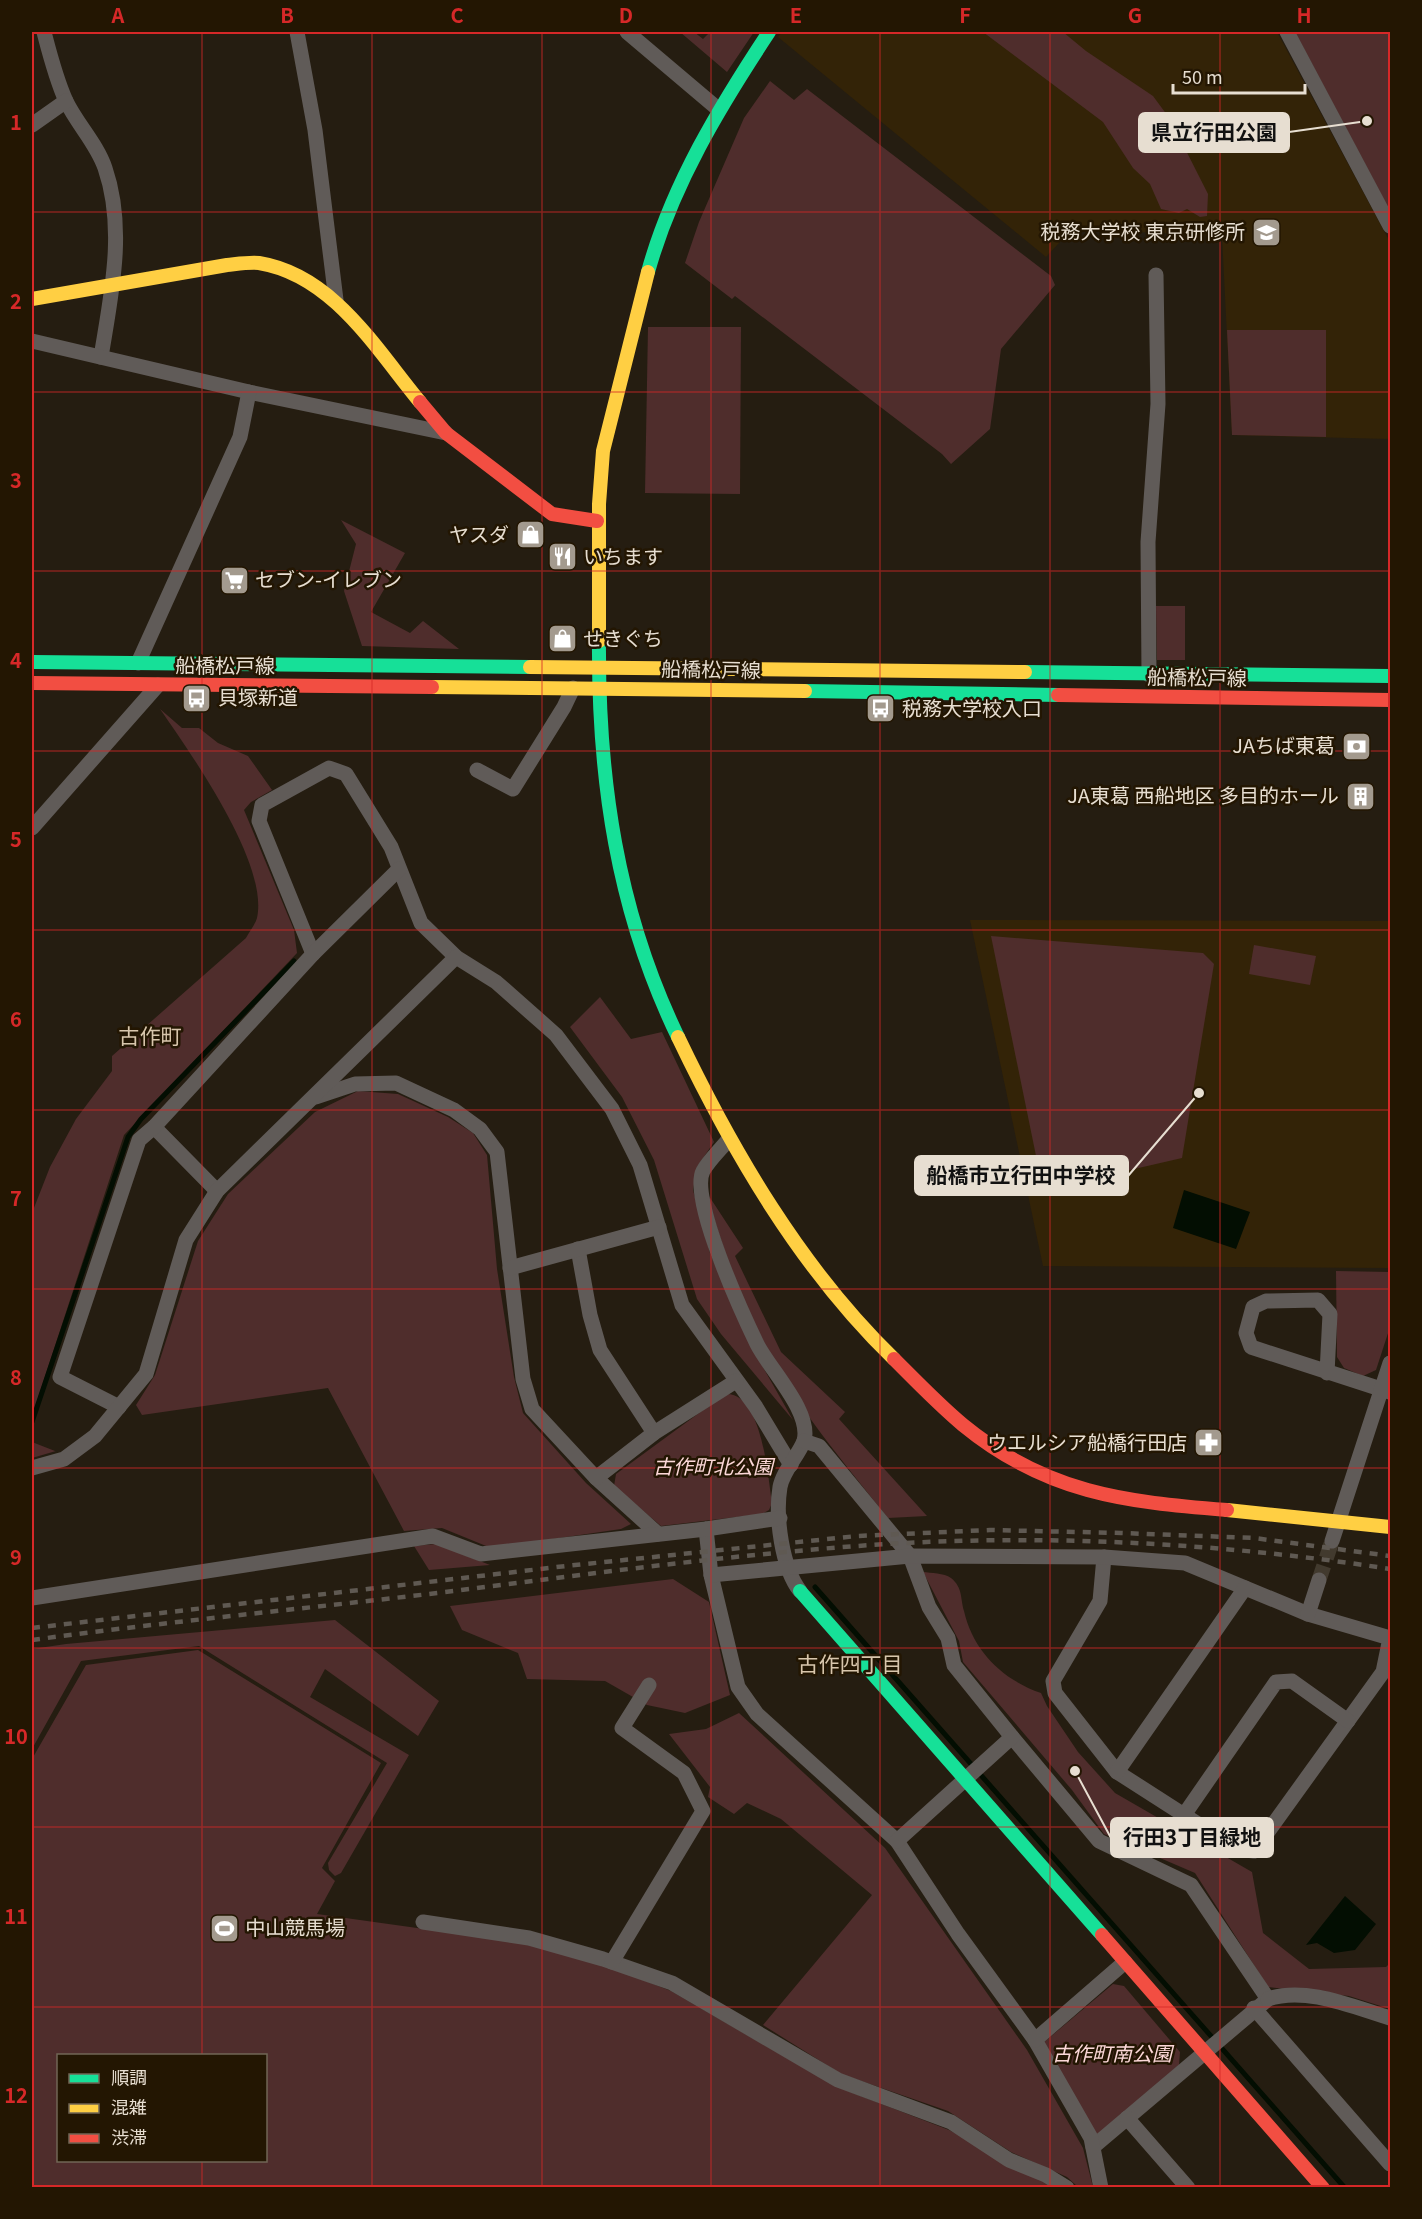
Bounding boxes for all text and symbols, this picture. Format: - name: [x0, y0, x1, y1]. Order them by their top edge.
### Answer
- text: A: [111, 0, 125, 29]
- text: B: [280, 0, 294, 29]
- text: C: [450, 0, 464, 29]
- text: D: [619, 0, 633, 29]
- text: E: [790, 0, 802, 29]
- text: F: [959, 0, 971, 29]
- text: G: [1128, 0, 1142, 29]
- text: H: [1296, 0, 1312, 29]
- scale bar: [1173, 57, 1305, 95]
- text: 50 m: [1182, 63, 1223, 89]
- text: 1: [10, 107, 22, 136]
- callout: 県立行田公園: [1139, 113, 1289, 152]
- text: 県立行田公園: [1151, 116, 1277, 146]
- place label: 税務大学校 東京研修所: [1041, 216, 1245, 245]
- school or university icon: 税務大学校 東京研修所: [1250, 216, 1282, 248]
- text: 2: [10, 286, 22, 315]
- text: 3: [10, 465, 22, 494]
- place label: ヤスダ: [449, 519, 509, 548]
- shop icon: ヤスダ: [514, 519, 546, 551]
- restaurant icon: いちます: [546, 541, 578, 573]
- place label: いちます: [583, 541, 663, 570]
- supermarket icon: セブン-イレブン: [218, 564, 250, 596]
- place label: セブン-イレブン: [255, 564, 402, 593]
- shop icon: せきぐち: [546, 623, 578, 655]
- place label: せきぐち: [583, 623, 663, 652]
- text: 4: [10, 645, 22, 674]
- street label: 船橋松戸線: [175, 650, 275, 679]
- street label: 船橋松戸線: [661, 653, 761, 684]
- street label: 船橋松戸線: [1147, 661, 1247, 692]
- bus stop icon: 貝塚新道: [181, 682, 213, 714]
- place label: 貝塚新道: [218, 682, 298, 711]
- bus stop icon: 税務大学校入口: [865, 693, 897, 725]
- place label: 税務大学校入口: [902, 693, 1042, 722]
- place label: JAちば東葛: [1232, 730, 1335, 759]
- bank icon: JAちば東葛: [1340, 730, 1372, 762]
- place label: JA東葛 西船地区 多目的ホール: [1067, 780, 1339, 809]
- building icon: JA東葛 西船地区 多目的ホール: [1344, 780, 1376, 812]
- text: 5: [10, 824, 22, 853]
- text: 6: [10, 1004, 22, 1033]
- district label: 古作町: [119, 1020, 182, 1050]
- callout: 船橋市立行田中学校: [915, 1156, 1128, 1195]
- text: 船橋市立行田中学校: [927, 1159, 1116, 1189]
- text: 7: [10, 1183, 22, 1212]
- text: 8: [10, 1362, 22, 1391]
- place label: ウエルシア船橋行田店: [987, 1427, 1187, 1456]
- pharmacy icon: ウエルシア船橋行田店: [1192, 1427, 1224, 1459]
- park label: 古作町北公園: [653, 1451, 776, 1480]
- text: 9: [10, 1542, 22, 1571]
- district label: 古作四丁目: [798, 1648, 903, 1678]
- text: 10: [4, 1721, 28, 1750]
- callout: 行田3丁目緑地: [1111, 1818, 1273, 1857]
- text: 行田3丁目緑地: [1123, 1821, 1261, 1851]
- text: 11: [4, 1901, 28, 1930]
- sports icon: 中山競馬場: [208, 1912, 240, 1944]
- place label: 中山競馬場: [245, 1912, 345, 1941]
- park label: 古作町南公園: [1052, 2038, 1175, 2067]
- legend: [57, 2054, 267, 2162]
- text: 順調: [111, 2063, 147, 2089]
- text: 12: [4, 2080, 28, 2109]
- text: 混雑: [111, 2093, 147, 2119]
- text: 渋滞: [111, 2123, 147, 2149]

